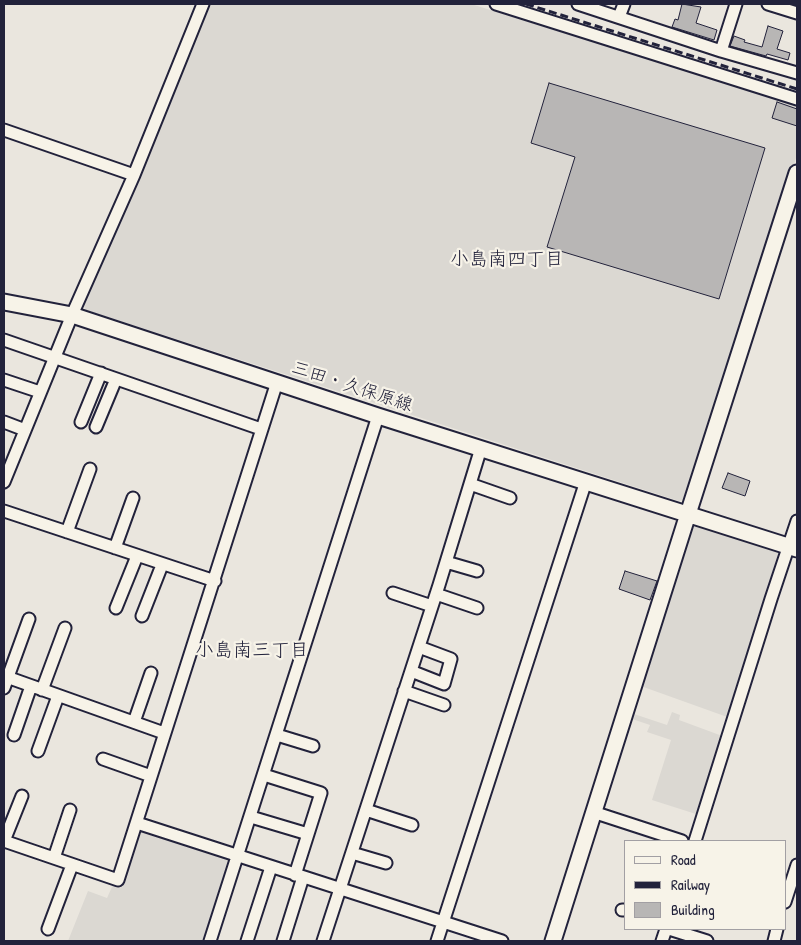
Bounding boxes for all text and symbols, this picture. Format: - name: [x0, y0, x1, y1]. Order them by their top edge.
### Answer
- district label: 小島南四丁目: [450, 249, 564, 271]
- street label: 三田・久保原線: [289, 357, 415, 417]
- district label: 小島南三丁目: [195, 640, 309, 662]
- legend: [624, 840, 786, 930]
- text: Road: [671, 849, 696, 870]
- text: Railway: [671, 874, 710, 895]
- text: Building: [671, 899, 715, 920]

